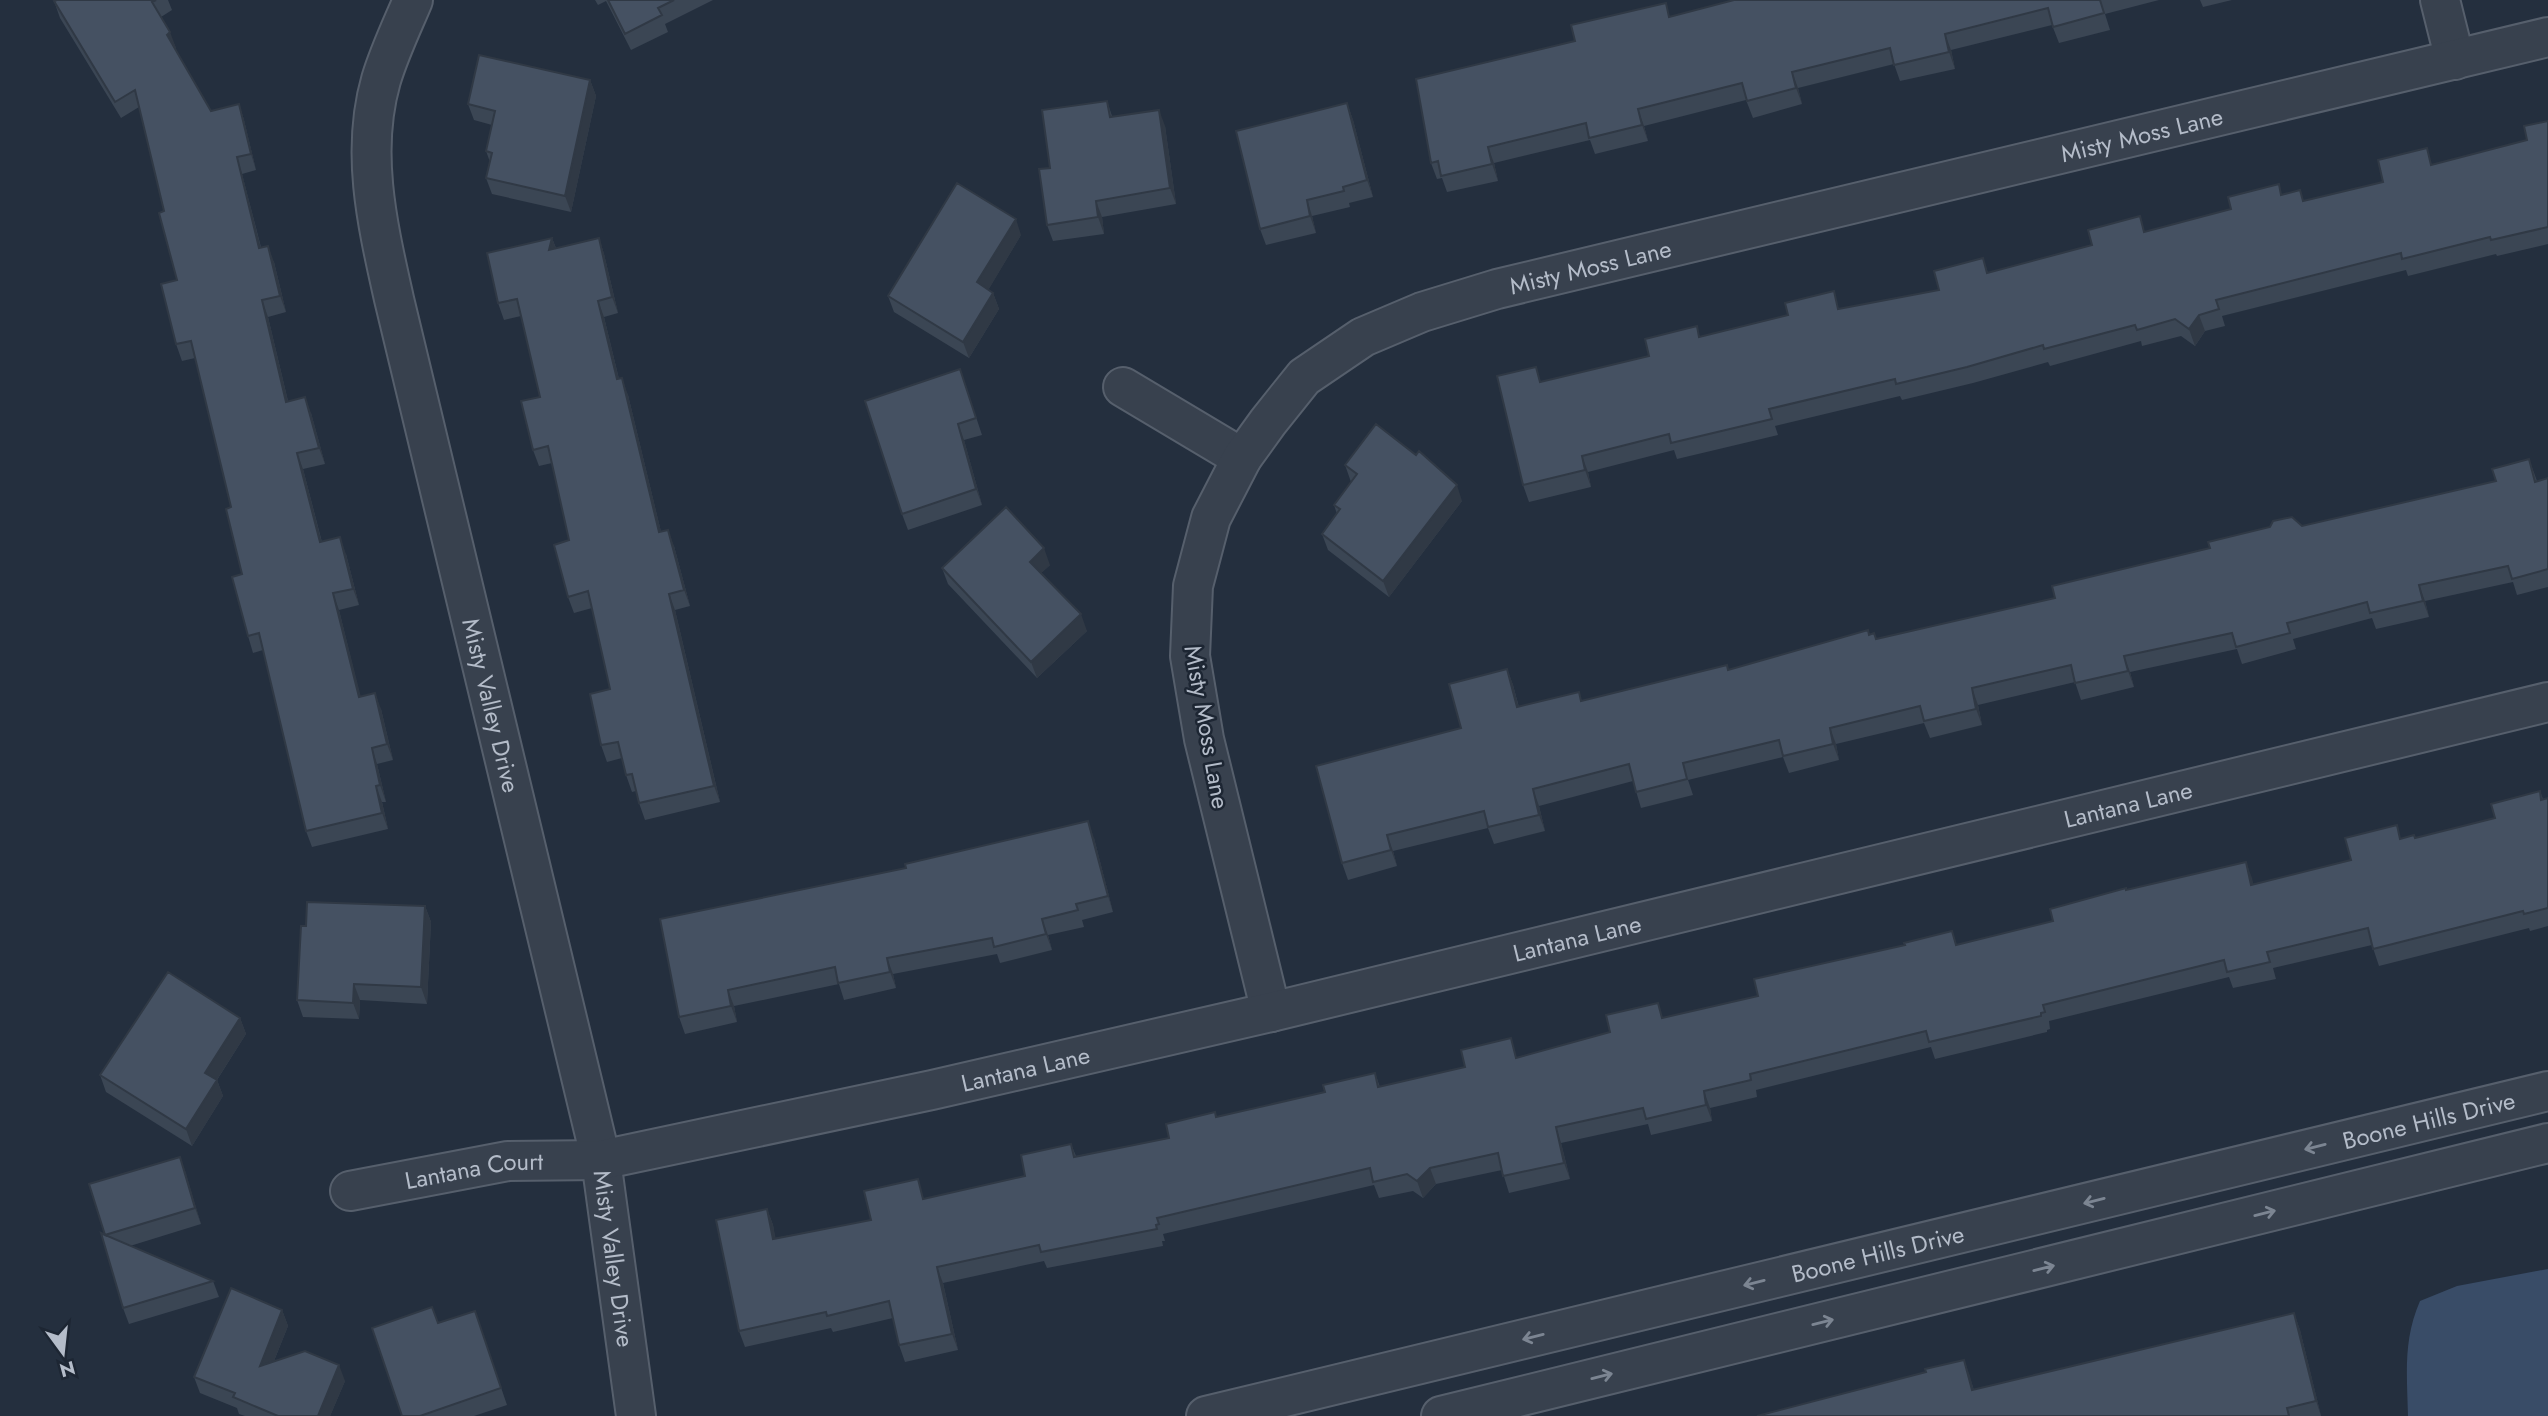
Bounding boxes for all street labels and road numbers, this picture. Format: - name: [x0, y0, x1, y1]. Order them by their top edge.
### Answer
- street label: Misty Moss Lane: [2057, 98, 2226, 171]
- street label: Misty Moss Lane: [1506, 230, 1675, 303]
- street label: Misty Valley Drive: [454, 615, 530, 796]
- street label: Misty Moss Lane: [1175, 643, 1239, 811]
- street label: Lantana Lane: [2060, 771, 2196, 836]
- street label: Lantana Lane: [1509, 905, 1645, 970]
- street label: Lantana Lane: [958, 1037, 1093, 1100]
- street label: Boone Hills Drive: [2339, 1082, 2519, 1158]
- street label: Lantana Court: [402, 1143, 544, 1198]
- street label: Misty Valley Drive: [585, 1168, 644, 1349]
- street label: Boone Hills Drive: [1788, 1216, 1968, 1291]

